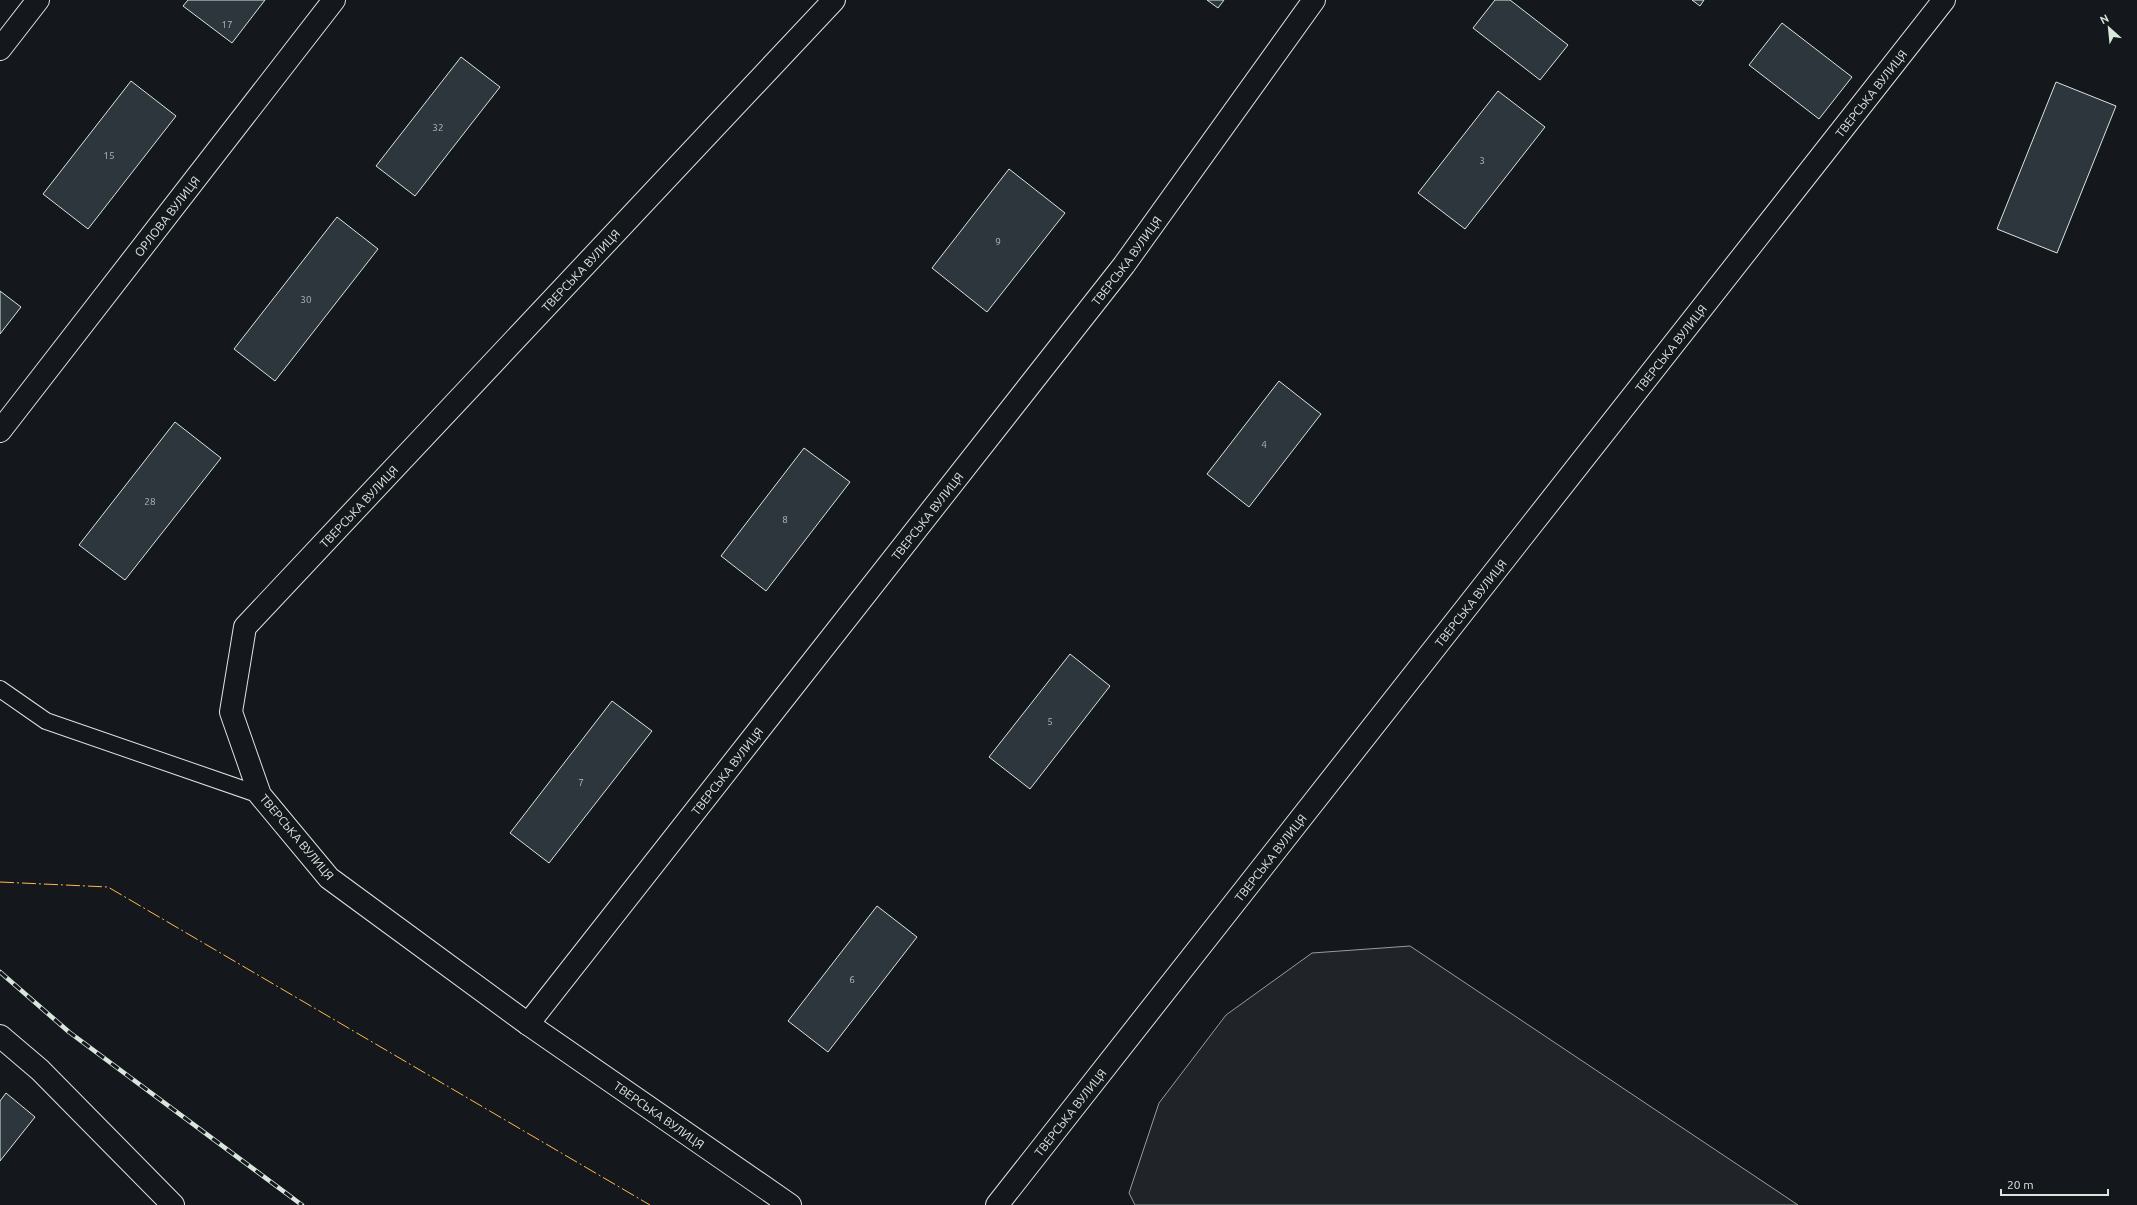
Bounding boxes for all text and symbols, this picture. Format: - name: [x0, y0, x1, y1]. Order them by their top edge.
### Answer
- north arrow: [2089, 8, 2129, 48]
- text: N: [2098, 12, 2111, 26]
- house number: 17: [221, 19, 233, 30]
- street label: ТВЕРСЬКА ВУЛИЦЯ: [1832, 47, 1909, 140]
- house number: 32: [432, 122, 444, 133]
- house number: 15: [103, 150, 115, 161]
- house number: 3: [1479, 155, 1485, 166]
- street label: ОРЛОВА ВУЛИЦЯ: [131, 173, 202, 259]
- street label: ТВЕРСЬКА ВУЛИЦЯ: [1089, 213, 1164, 307]
- street label: ТВЕРСЬКА ВУЛИЦЯ: [539, 226, 622, 314]
- house number: 9: [995, 236, 1001, 247]
- house number: 30: [300, 294, 312, 305]
- street label: ТВЕРСЬКА ВУЛИЦЯ: [1632, 302, 1709, 394]
- house number: 4: [1261, 439, 1267, 450]
- street label: ТВЕРСЬКА ВУЛИЦЯ: [317, 463, 400, 550]
- street label: ТВЕРСЬКА ВУЛИЦЯ: [889, 470, 965, 562]
- house number: 28: [144, 496, 156, 507]
- house number: 8: [782, 514, 788, 525]
- street label: ТВЕРСЬКА ВУЛИЦЯ: [1432, 556, 1509, 649]
- house number: 5: [1047, 716, 1053, 727]
- street label: ТВЕРСЬКА ВУЛИЦЯ: [689, 724, 765, 817]
- house number: 7: [578, 777, 584, 788]
- street label: ТВЕРСЬКА ВУЛИЦЯ: [257, 792, 337, 882]
- street label: ТВЕРСЬКА ВУЛИЦЯ: [1232, 811, 1308, 904]
- house number: 6: [849, 974, 855, 985]
- street label: ТВЕРСЬКА ВУЛИЦЯ: [1032, 1066, 1108, 1159]
- street label: ТВЕРСЬКА ВУЛИЦЯ: [611, 1079, 707, 1151]
- scale bar: [2001, 1171, 2108, 1197]
- text: 20 m: [2007, 1178, 2034, 1191]

